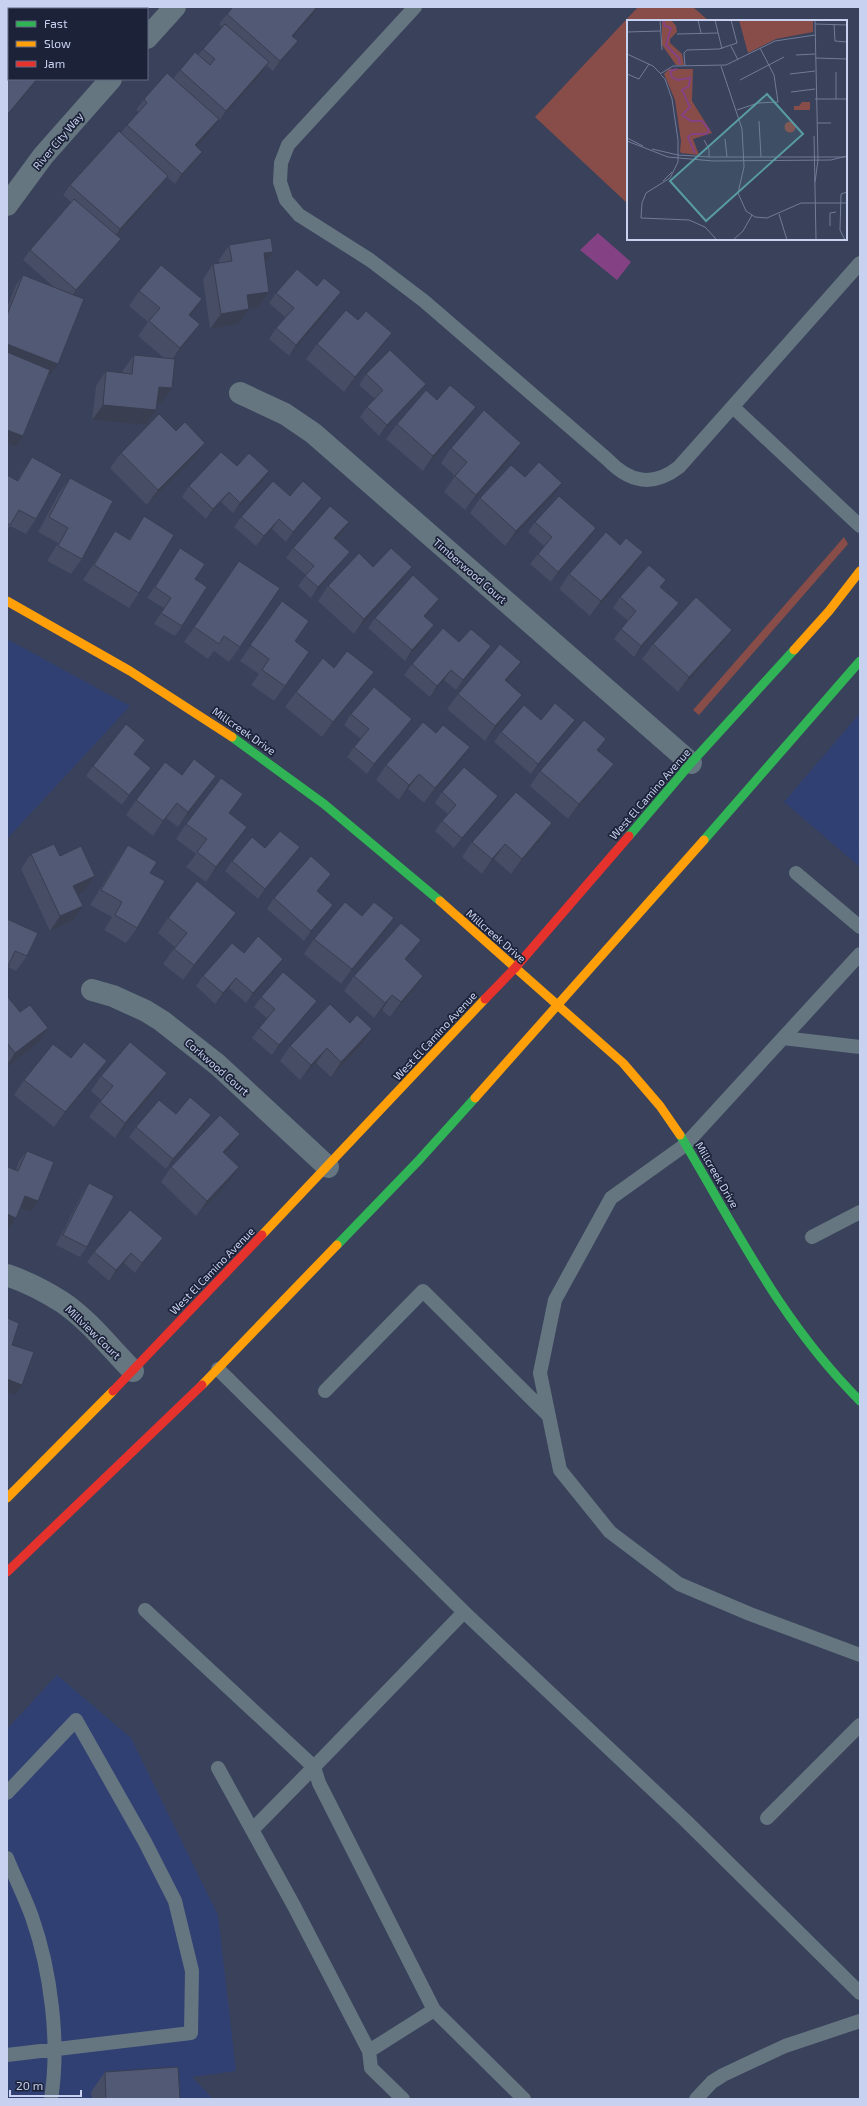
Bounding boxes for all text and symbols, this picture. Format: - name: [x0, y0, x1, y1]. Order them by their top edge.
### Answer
- legend: [8, 8, 148, 80]
- text: Fast: [44, 16, 68, 30]
- inset map: [627, 20, 847, 240]
- text: Slow: [44, 36, 71, 50]
- text: Jam: [44, 56, 65, 70]
- street label: River City Way: [30, 109, 86, 172]
- street label: Timberwood Court: [431, 535, 510, 606]
- street label: Millcreek Drive: [210, 704, 279, 757]
- street label: West El Camino Avenue: [607, 745, 693, 842]
- street label: Millcreek Drive: [464, 906, 529, 965]
- street label: West El Camino Avenue: [390, 989, 479, 1083]
- street label: Corkwood Court: [183, 1035, 252, 1098]
- street label: Millcreek Drive: [693, 1139, 742, 1210]
- street label: West El Camino Avenue: [167, 1224, 257, 1317]
- street label: Millview Court: [63, 1302, 124, 1361]
- scale bar: [10, 2072, 81, 2098]
- text: 20 m: [16, 2078, 43, 2092]

